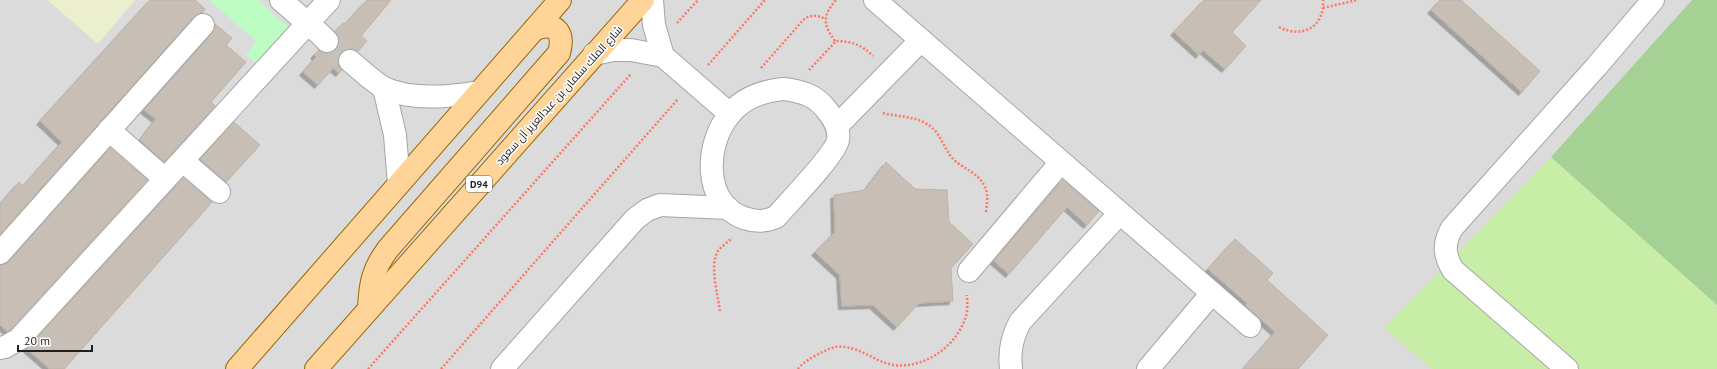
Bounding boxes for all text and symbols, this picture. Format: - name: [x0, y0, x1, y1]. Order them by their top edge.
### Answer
- street label: شارع الملك سلمان بن عبدالعزيز آل سعود: [493, 22, 626, 168]
- road number: D94: [466, 176, 492, 192]
- scale bar: [18, 327, 92, 353]
- text: 20 m: [24, 333, 50, 348]

